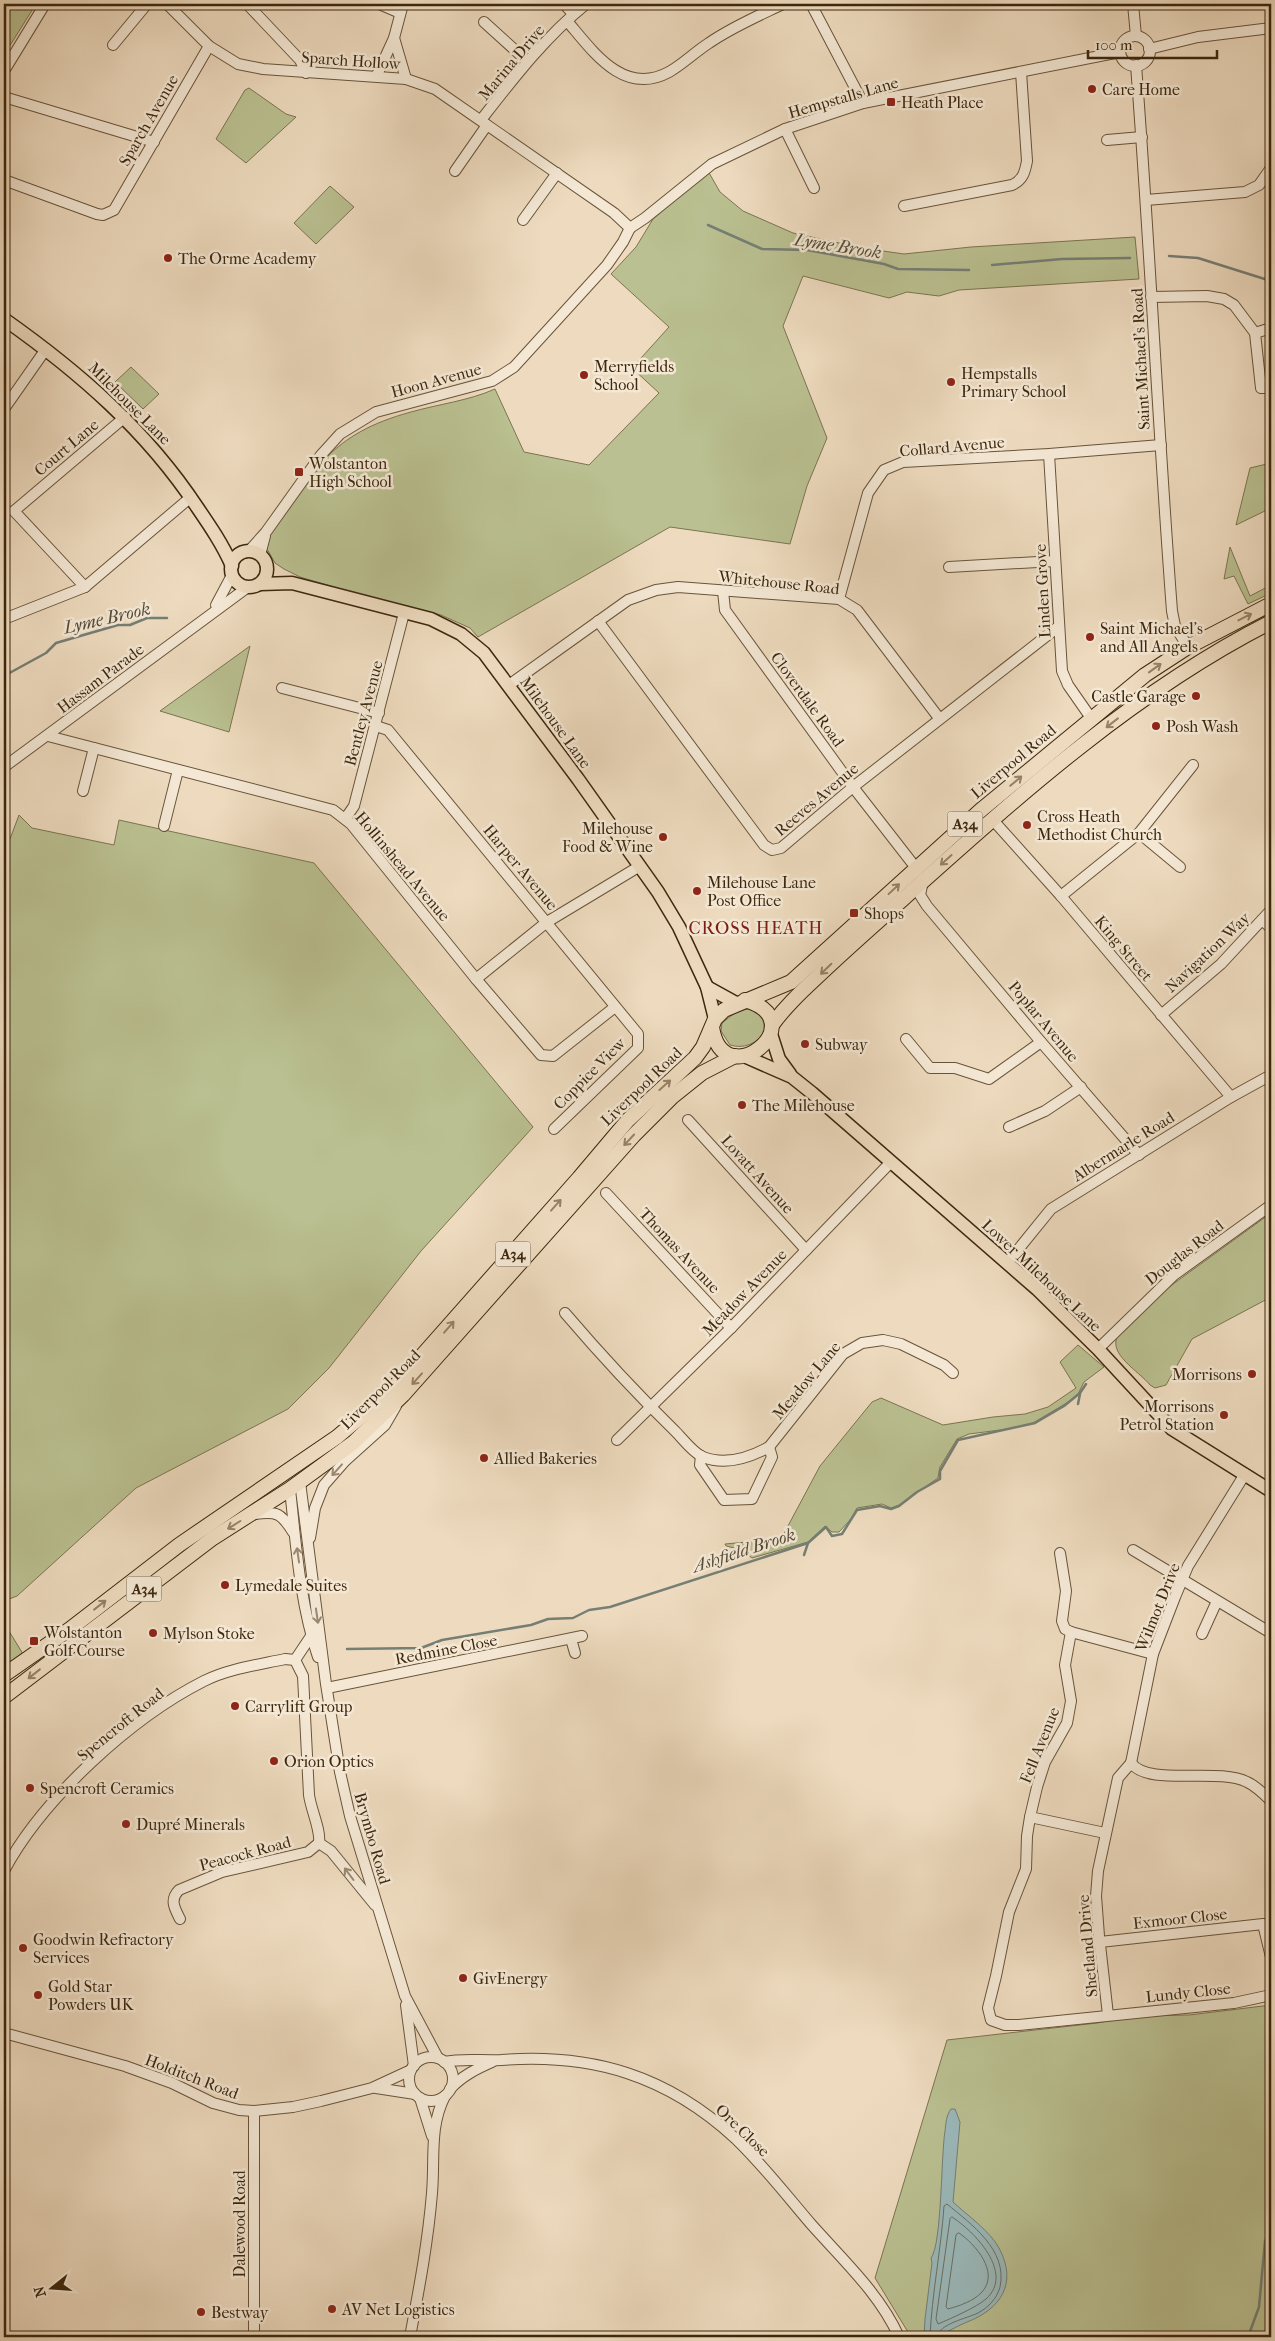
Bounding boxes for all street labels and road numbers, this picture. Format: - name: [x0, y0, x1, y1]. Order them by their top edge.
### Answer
- street label: Marina Drive: [474, 21, 549, 104]
- street label: Sparch Hollow: [301, 48, 402, 74]
- street label: Sparch Avenue: [115, 71, 182, 169]
- street label: Hempstalls Lane: [786, 73, 901, 122]
- street label: Saint Michael's Road: [1127, 287, 1154, 430]
- street label: Milehouse Lane: [84, 358, 175, 449]
- street label: Hoon Avenue: [389, 359, 484, 402]
- street label: Court Lane: [30, 415, 102, 480]
- street label: Collard Avenue: [899, 432, 1005, 461]
- street label: Linden Grove: [1031, 543, 1054, 639]
- street label: Whitehouse Road: [716, 567, 841, 598]
- street label: Hassam Parade: [53, 640, 148, 717]
- street label: Cloverdale Road: [767, 648, 849, 751]
- street label: Bentley Avenue: [340, 658, 387, 768]
- street label: Milehouse Lane: [516, 673, 595, 772]
- street label: Liverpool Road: [967, 720, 1060, 802]
- street label: Reeves Avenue: [771, 759, 862, 840]
- street label: Hollinshead Avenue: [351, 808, 454, 925]
- road number: A34: [948, 812, 982, 836]
- street label: Harper Avenue: [479, 821, 562, 914]
- street label: Navigation Way: [1161, 908, 1254, 996]
- street label: King Street: [1091, 912, 1157, 985]
- street label: Poplar Avenue: [1004, 977, 1083, 1066]
- street label: Coppice View: [549, 1033, 630, 1113]
- street label: Liverpool Road: [597, 1043, 686, 1130]
- street label: Albermarle Road: [1068, 1107, 1178, 1186]
- street label: Lovatt Avenue: [717, 1131, 798, 1218]
- street label: Thomas Avenue: [635, 1204, 724, 1297]
- street label: Lower Milehouse Lane: [978, 1215, 1105, 1336]
- street label: Douglas Road: [1141, 1216, 1228, 1289]
- road number: A34: [496, 1242, 530, 1266]
- street label: Meadow Avenue: [698, 1245, 791, 1340]
- street label: Meadow Lane: [768, 1337, 845, 1423]
- street label: Liverpool Road: [336, 1345, 424, 1433]
- street label: Wilmot Drive: [1131, 1560, 1184, 1655]
- road number: A34: [126, 1576, 162, 1602]
- street label: Redmine Close: [393, 1630, 499, 1669]
- street label: Spencroft Road: [73, 1684, 168, 1765]
- street label: Fell Avenue: [1016, 1704, 1063, 1786]
- street label: Brymbo Road: [350, 1790, 395, 1886]
- street label: Peacock Road: [197, 1832, 293, 1875]
- street label: Shetland Drive: [1074, 1894, 1101, 1998]
- street label: Exmoor Close: [1132, 1904, 1228, 1933]
- street label: Lundy Close: [1145, 1979, 1232, 2006]
- street label: Holditch Road: [142, 2050, 242, 2103]
- street label: Ore Close: [712, 2100, 774, 2161]
- street label: Dalewood Road: [230, 2170, 249, 2278]

